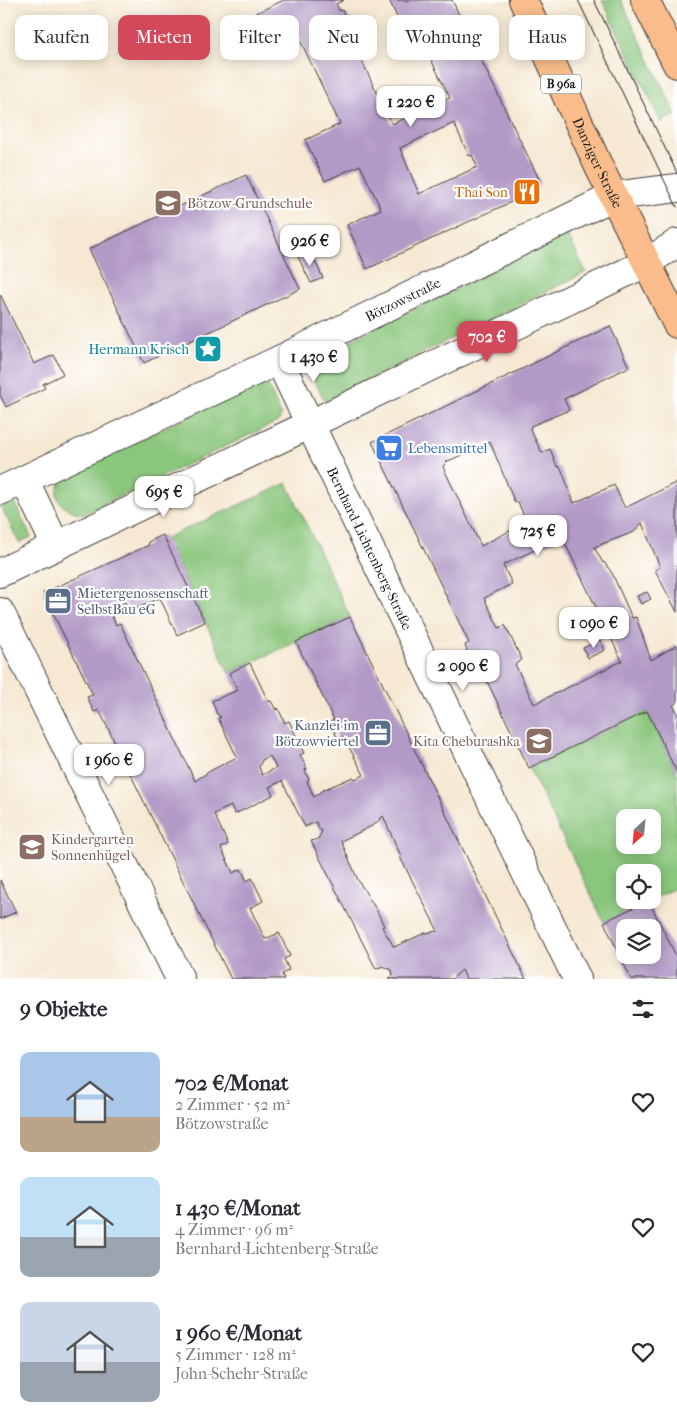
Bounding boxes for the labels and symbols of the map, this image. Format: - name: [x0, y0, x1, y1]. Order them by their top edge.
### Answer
- road number: B 96a: [541, 74, 581, 94]
- pin: 1 220 €: [365, 86, 457, 128]
- street label: Danziger Straße: [569, 115, 626, 211]
- restaurant icon: Thai Son: [512, 177, 542, 207]
- place label: Thai Son: [454, 184, 508, 201]
- school or university icon: Bötzow-Grundschule: [153, 188, 183, 218]
- place label: Bötzow-Grundschule: [187, 195, 312, 212]
- pin: 926 €: [275, 224, 345, 267]
- street label: Bötzowstraße: [362, 274, 444, 326]
- pin: 702 €: [452, 320, 522, 363]
- place icon: Hermann Krisch: [193, 334, 223, 364]
- pin: 1 430 €: [268, 340, 360, 383]
- place label: Hermann Krisch: [88, 341, 189, 358]
- supermarket icon: Lebensmittel: [374, 433, 404, 463]
- place label: Lebensmittel: [408, 440, 488, 457]
- street label: Bernhard-Lichtenberg-Straße: [323, 464, 416, 633]
- pin: 695 €: [129, 476, 199, 518]
- pin: 725 €: [503, 514, 573, 557]
- place label: Mietergenossenschaft SelbstBau eG: [77, 585, 209, 618]
- office icon: Mietergenossenschaft SelbstBau eG: [43, 586, 73, 616]
- pin: 1 090 €: [548, 606, 640, 649]
- pin: 2 090 €: [417, 650, 509, 692]
- place label: Kanzlei im Bötzowviertel: [275, 717, 359, 750]
- office icon: Kanzlei im Bötzowviertel: [363, 718, 393, 748]
- school or university icon: Kita Cheburashka: [524, 726, 554, 756]
- place label: Kita Cheburashka: [413, 733, 521, 750]
- pin: 1 960 €: [63, 744, 155, 786]
- north arrow: [616, 809, 661, 854]
- place label: Kindergarten Sonnenhügel: [51, 831, 134, 864]
- school or university icon: Kindergarten Sonnenhügel: [17, 832, 47, 862]

